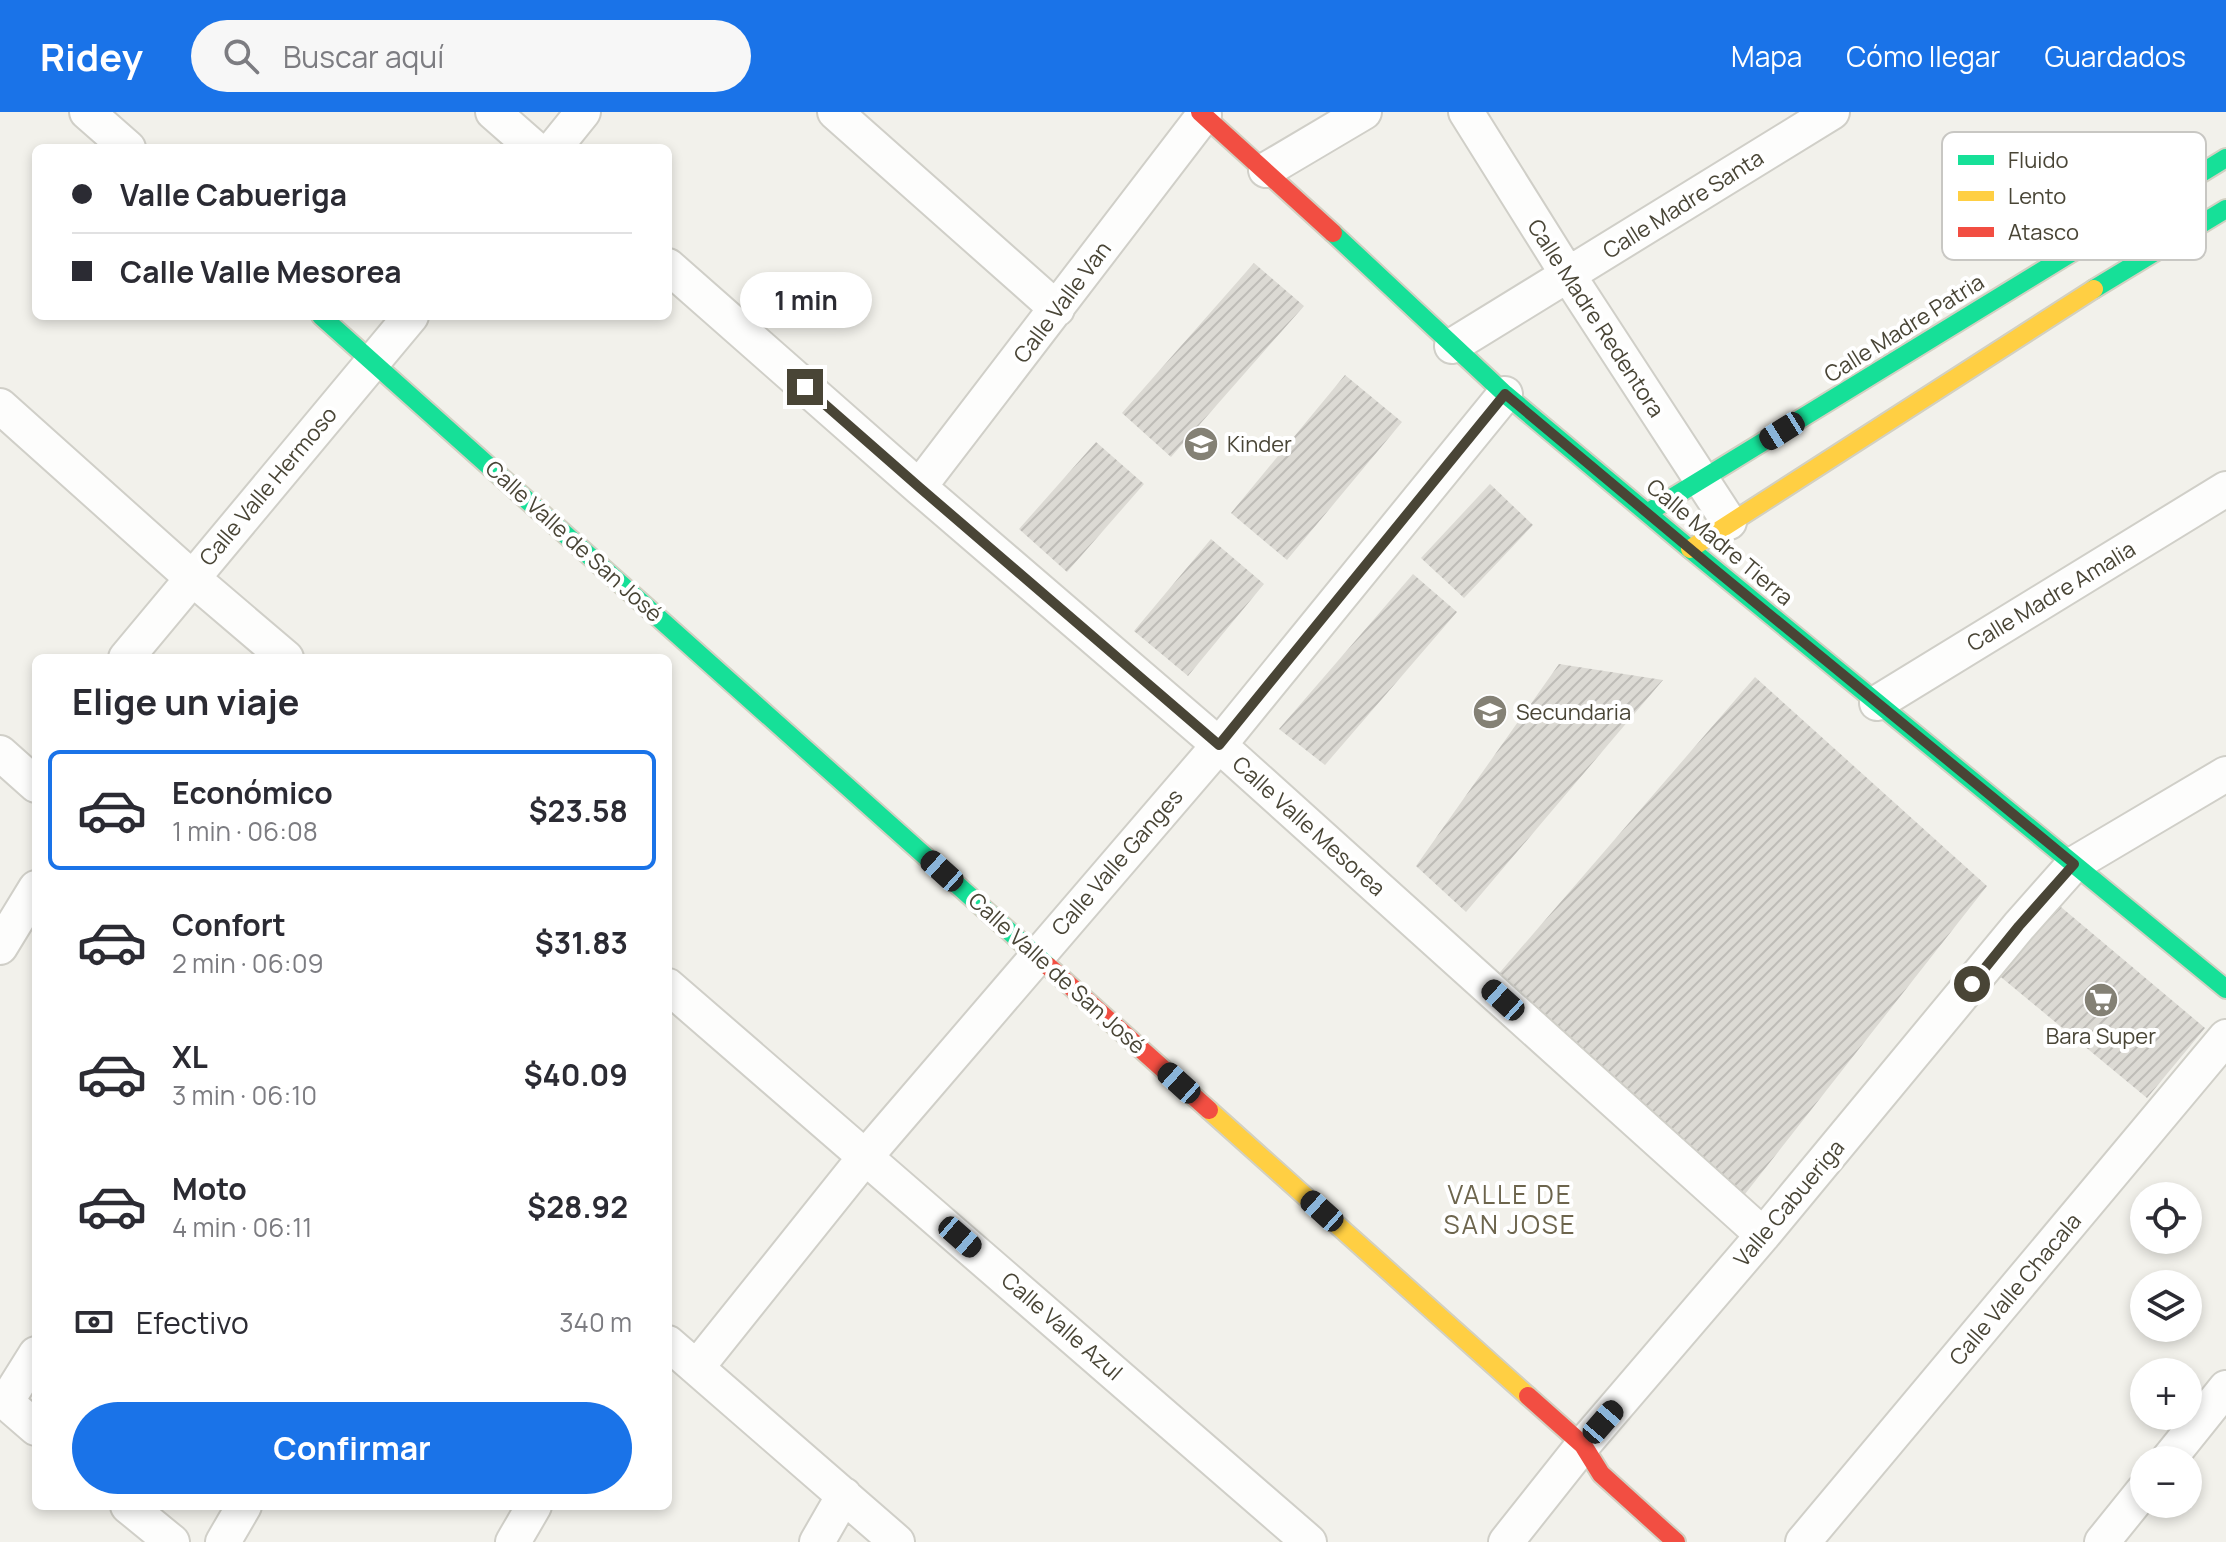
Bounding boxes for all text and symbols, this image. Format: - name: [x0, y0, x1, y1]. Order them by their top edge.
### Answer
- search box: [191, 20, 751, 92]
- text: Ridey: [40, 30, 143, 82]
- icon: search: [219, 34, 263, 78]
- text: Buscar aquí: [283, 36, 444, 77]
- text: Mapa: [1731, 37, 1802, 75]
- text: Cómo llegar: [1846, 37, 2000, 75]
- text: Guardados: [2044, 37, 2186, 75]
- legend: [1942, 132, 2206, 260]
- street label: Calle Madre Santa: [1597, 142, 1769, 266]
- text: Fluido: [2008, 145, 2068, 175]
- text: Valle Cabueriga: [120, 174, 347, 215]
- text: Lento: [2008, 181, 2066, 211]
- street label: Calle Madre Redentora: [1521, 213, 1671, 423]
- text: Atasco: [2008, 217, 2079, 247]
- street label: Calle Valle Van: [1006, 235, 1118, 369]
- text: Calle Valle Mesorea: [120, 251, 402, 292]
- street label: Calle Madre Patria: [1818, 267, 1990, 389]
- callout: 1 min: [739, 271, 871, 327]
- text: 1 min: [774, 282, 838, 318]
- route end: [787, 369, 823, 405]
- street label: Calle Valle Hermoso: [192, 400, 344, 572]
- car: [1755, 408, 1809, 454]
- school or university icon: Kinder: [1182, 425, 1220, 463]
- place label: Kinder: [1227, 429, 1292, 459]
- street label: Calle Valle de San José: [479, 453, 669, 629]
- street label: Calle Madre Tierra: [1640, 472, 1800, 612]
- street label: Calle Madre Amalia: [1961, 534, 2141, 658]
- text: Elige un viaje: [72, 677, 299, 726]
- school or university icon: Secundaria: [1471, 693, 1509, 731]
- place label: Secundaria: [1516, 697, 1631, 727]
- street label: Calle Valle Mesorea: [1226, 749, 1392, 903]
- text: Económico: [172, 772, 333, 813]
- icon: car: [76, 774, 148, 846]
- street label: Calle Valle Ganges: [1045, 782, 1189, 942]
- text: $23.58: [529, 790, 628, 831]
- text: 1 min · 06:08: [172, 813, 318, 849]
- car: [916, 846, 968, 896]
- street label: Calle Valle de San José: [962, 885, 1152, 1061]
- text: Confort: [172, 904, 286, 945]
- icon: car: [76, 906, 148, 978]
- text: $31.83: [535, 922, 628, 963]
- text: 2 min · 06:09: [172, 945, 324, 981]
- route start: [1954, 966, 1990, 1002]
- car: [1477, 975, 1529, 1025]
- supermarket icon: Bara Super: [2082, 981, 2120, 1019]
- place label: Bara Super: [2046, 1021, 2156, 1051]
- text: XL: [172, 1036, 208, 1077]
- icon: car: [76, 1038, 148, 1110]
- text: $40.09: [524, 1054, 628, 1095]
- car: [1153, 1058, 1205, 1108]
- text: 3 min · 06:10: [172, 1077, 317, 1113]
- street label: Valle Cabueriga: [1727, 1133, 1851, 1273]
- text: Moto: [172, 1168, 247, 1209]
- icon: car: [76, 1170, 148, 1242]
- district label: VALLE DE SAN JOSE: [1443, 1176, 1577, 1242]
- map controls: [2130, 1182, 2202, 1518]
- button: locate: [2130, 1182, 2202, 1254]
- text: $28.92: [527, 1186, 628, 1227]
- car: [1296, 1186, 1348, 1236]
- street label: Calle Valle Chacala: [1942, 1206, 2088, 1372]
- text: 4 min · 06:11: [172, 1209, 312, 1245]
- car: [934, 1212, 986, 1262]
- street label: Calle Valle Azul: [995, 1265, 1129, 1387]
- button: layers: [2130, 1270, 2202, 1342]
- icon: cash: [72, 1300, 116, 1344]
- text: Efectivo: [136, 1302, 249, 1343]
- text: 340 m: [559, 1304, 632, 1340]
- button: +: [2130, 1358, 2202, 1430]
- car: [1578, 1396, 1628, 1448]
- button: Confirmar: [72, 1402, 632, 1494]
- button: −: [2130, 1446, 2202, 1518]

